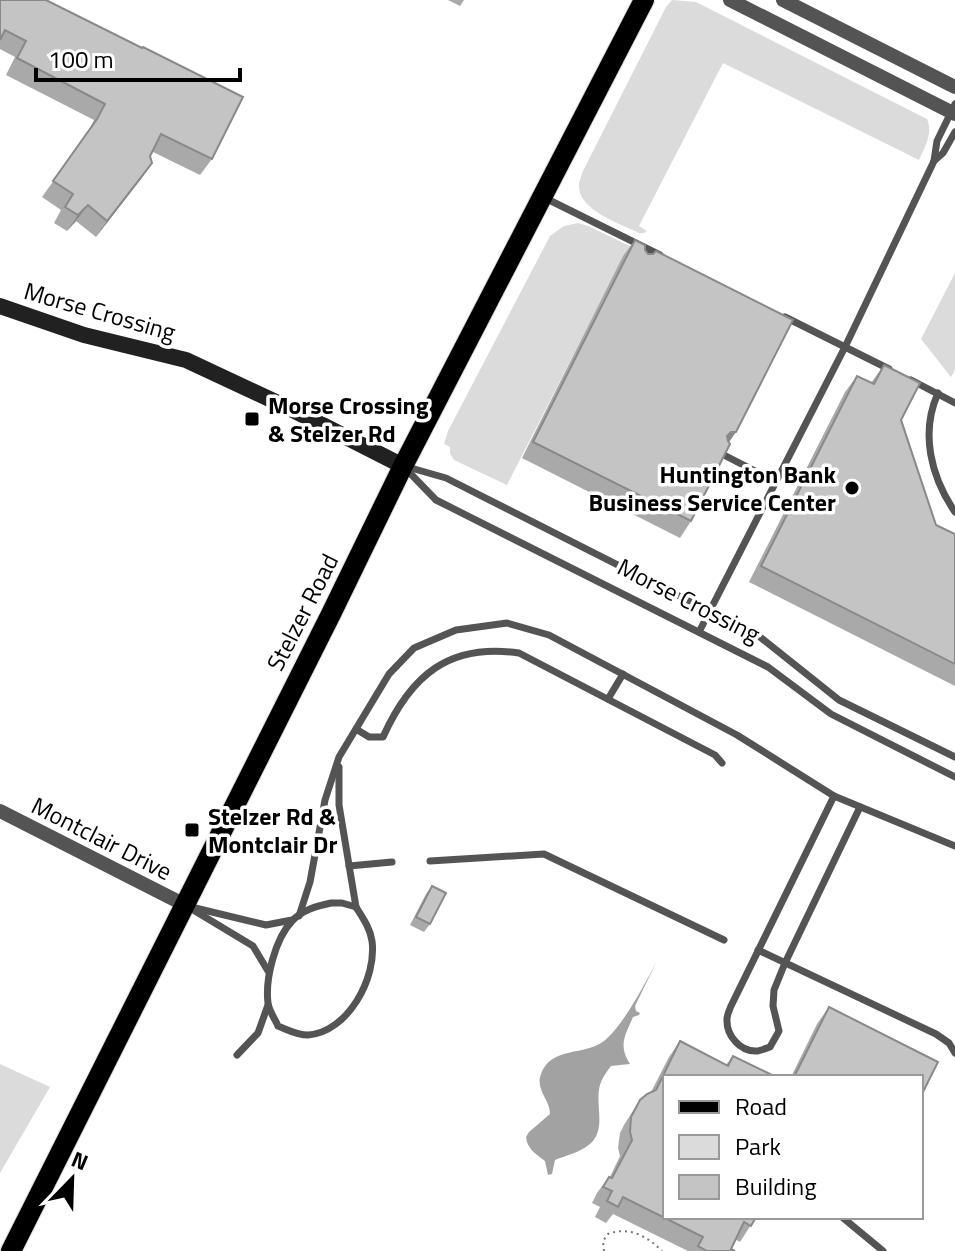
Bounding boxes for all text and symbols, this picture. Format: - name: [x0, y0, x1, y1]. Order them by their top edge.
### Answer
- scale bar: [36, 32, 240, 82]
- text: 100 m: [48, 41, 114, 77]
- street label: Morse Crossing: [20, 272, 180, 350]
- place label: Morse Crossing & Stelzer Rd: [268, 387, 429, 451]
- marker: Morse Crossing & Stelzer Rd: [243, 410, 261, 428]
- place label: Huntington Bank Business Service Center: [588, 456, 837, 520]
- marker: Huntington Bank Business Service Center: [843, 479, 861, 497]
- street label: Stelzer Road: [257, 547, 347, 677]
- street label: Morse Crossing: [611, 549, 767, 651]
- street label: Montclair Drive: [26, 787, 178, 889]
- place label: Stelzer Rd & Montclair Dr: [208, 798, 337, 862]
- marker: Stelzer Rd & Montclair Dr: [183, 821, 201, 839]
- legend: [663, 1075, 923, 1219]
- text: Road: [735, 1088, 787, 1124]
- text: Park: [735, 1128, 781, 1164]
- north arrow: [32, 1139, 112, 1219]
- text: N: [66, 1142, 93, 1179]
- text: Building: [735, 1168, 817, 1204]

